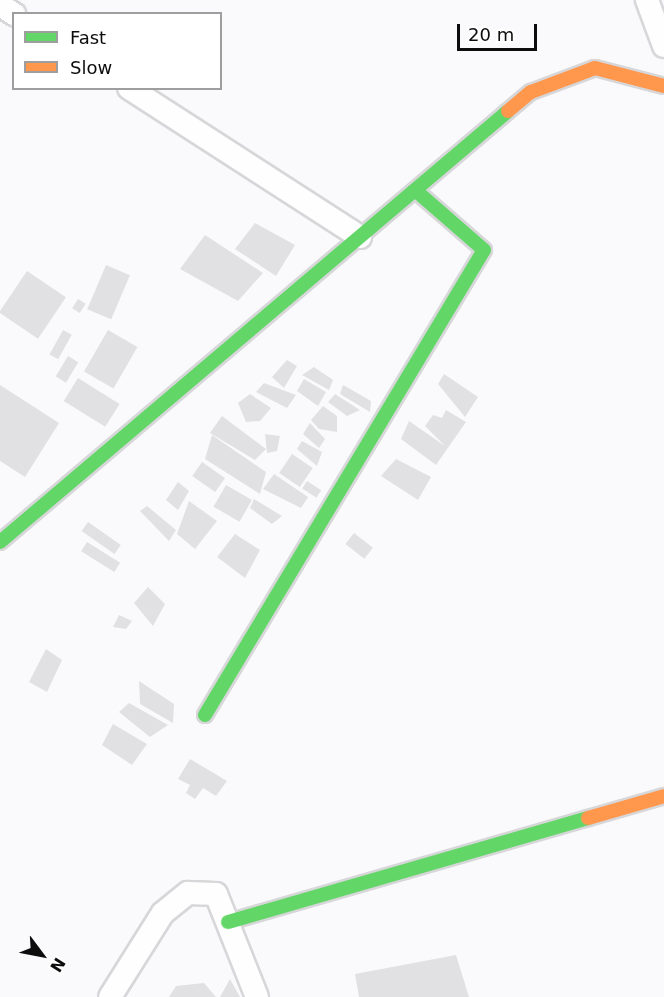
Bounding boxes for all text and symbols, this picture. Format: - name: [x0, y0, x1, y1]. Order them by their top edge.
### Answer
- legend: [12, 12, 222, 90]
- scale bar: [460, 12, 540, 50]
- text: 20 m: [468, 24, 514, 45]
- text: Fast: [70, 27, 106, 48]
- text: Slow: [70, 57, 112, 78]
- north arrow: [12, 925, 72, 985]
- text: N: [46, 954, 69, 976]

